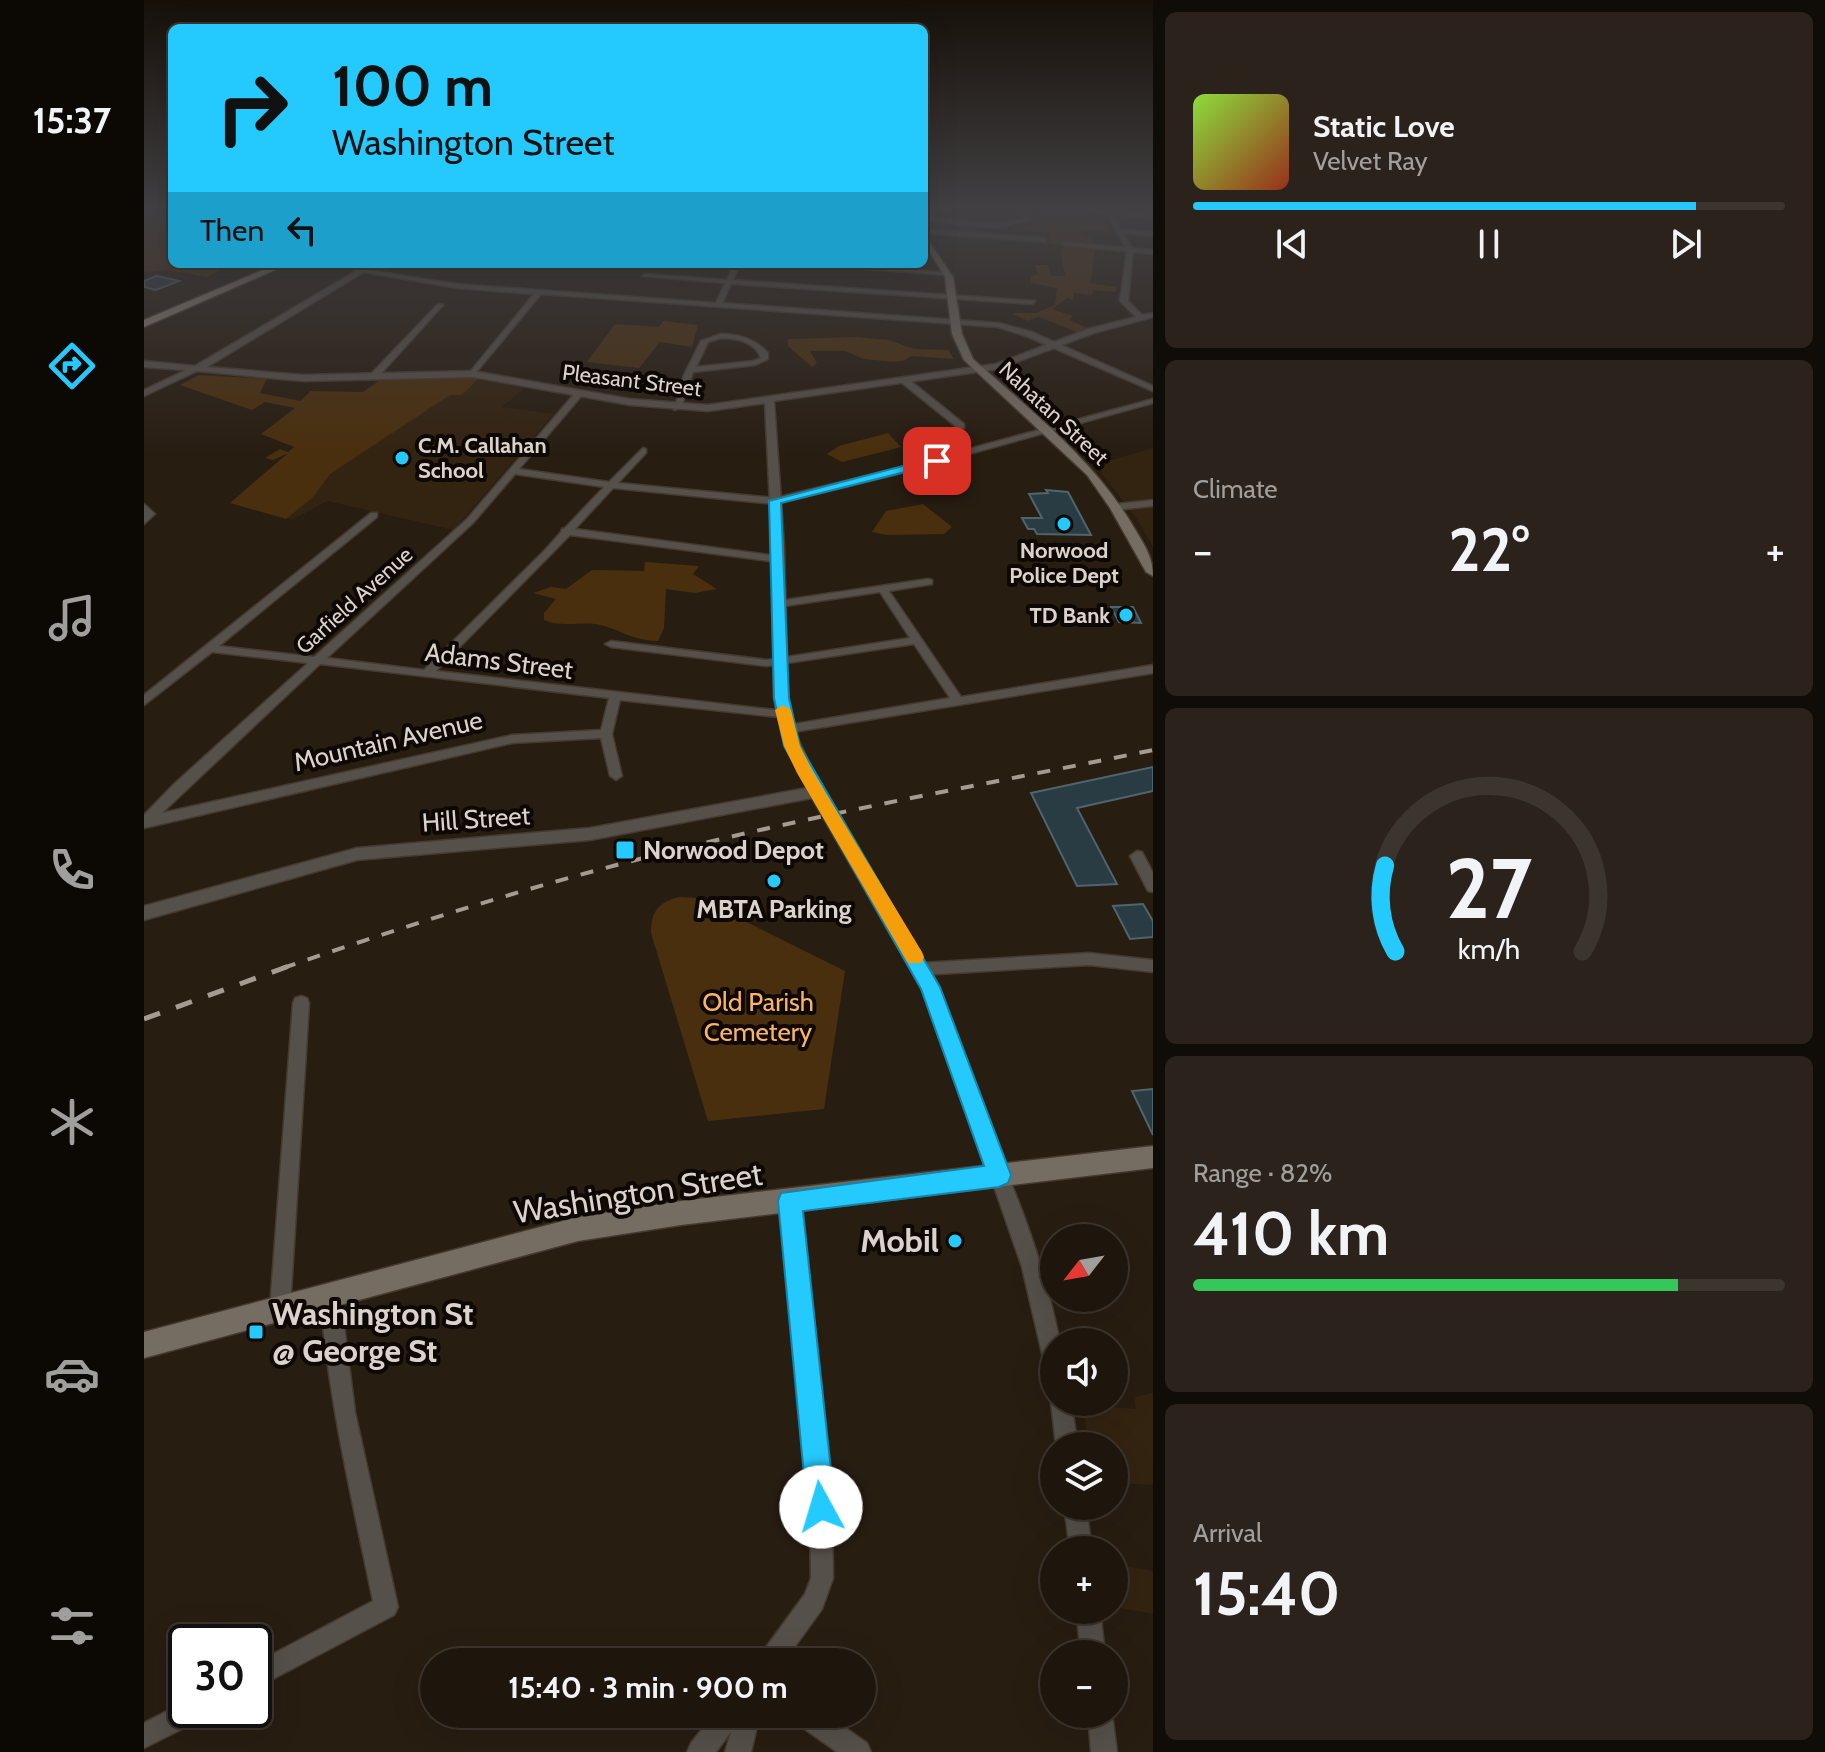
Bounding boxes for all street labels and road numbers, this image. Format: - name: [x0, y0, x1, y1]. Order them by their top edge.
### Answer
- street label: Nahatan Street: [993, 356, 1114, 471]
- street label: Pleasant Street: [561, 359, 704, 403]
- street label: Garfield Avenue: [290, 541, 418, 660]
- street label: Adams Street: [423, 636, 575, 686]
- street label: Mountain Avenue: [291, 704, 485, 778]
- street label: Hill Street: [421, 799, 532, 839]
- street label: Washington Street: [511, 1154, 765, 1231]

